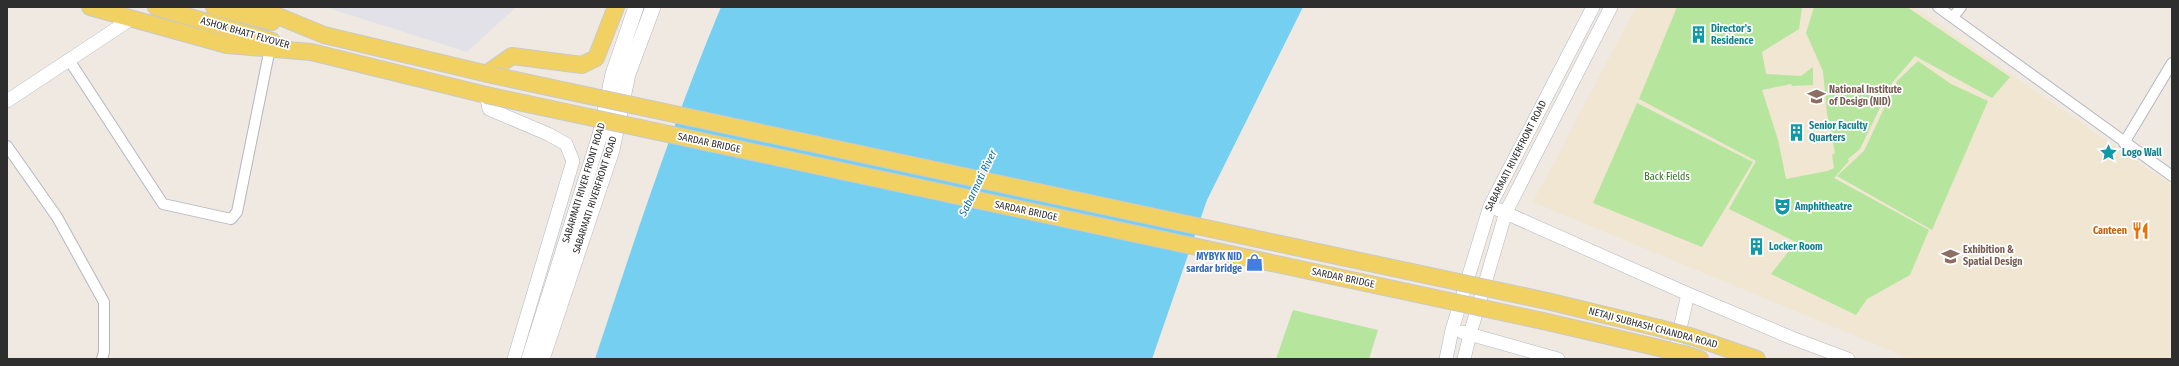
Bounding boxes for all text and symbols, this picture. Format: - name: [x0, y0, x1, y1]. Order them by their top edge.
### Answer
- street label: ASHOK BHATT FLYOVER: [199, 15, 291, 52]
- place label: Director's Residence: [1711, 23, 1754, 47]
- building icon: Director's Residence: [1688, 25, 1708, 45]
- place label: National Institute of Design (NID): [1829, 84, 1902, 108]
- school or university icon: National Institute of Design (NID): [1806, 86, 1826, 106]
- street label: SABARMATI RIVERFRONT ROAD: [1483, 98, 1549, 213]
- place label: Senior Faculty Quarters: [1809, 120, 1868, 144]
- street label: SABARMATI RIVER FRONT ROAD: [560, 121, 608, 245]
- building icon: Senior Faculty Quarters: [1786, 122, 1806, 142]
- street label: SARDAR BRIDGE: [676, 130, 742, 156]
- street label: SABARMATI RIVERFRONT ROAD: [570, 135, 620, 255]
- place icon: Logo Wall: [2099, 143, 2119, 163]
- water label: Sabarmati River: [956, 147, 1000, 219]
- place label: Logo Wall: [2122, 147, 2162, 159]
- park label: Back Fields: [1644, 171, 1690, 183]
- theatre icon: Amphitheatre: [1772, 197, 1792, 217]
- street label: SARDAR BRIDGE: [993, 198, 1059, 224]
- place label: Amphitheatre: [1794, 201, 1852, 213]
- restaurant icon: Canteen: [2130, 221, 2150, 241]
- place label: Canteen: [2093, 225, 2127, 237]
- building icon: Locker Room: [1746, 237, 1766, 257]
- place label: Locker Room: [1769, 241, 1823, 253]
- place label: Exhibition & Spatial Design: [1963, 244, 2023, 268]
- school or university icon: Exhibition & Spatial Design: [1940, 246, 1960, 266]
- place label: MYBYK NID sardar bridge: [1186, 251, 1242, 275]
- shop icon: MYBYK NID sardar bridge: [1245, 253, 1265, 273]
- street label: SARDAR BRIDGE: [1310, 265, 1376, 291]
- street label: NETAJI SUBHASH CHANDRA ROAD: [1587, 305, 1719, 351]

